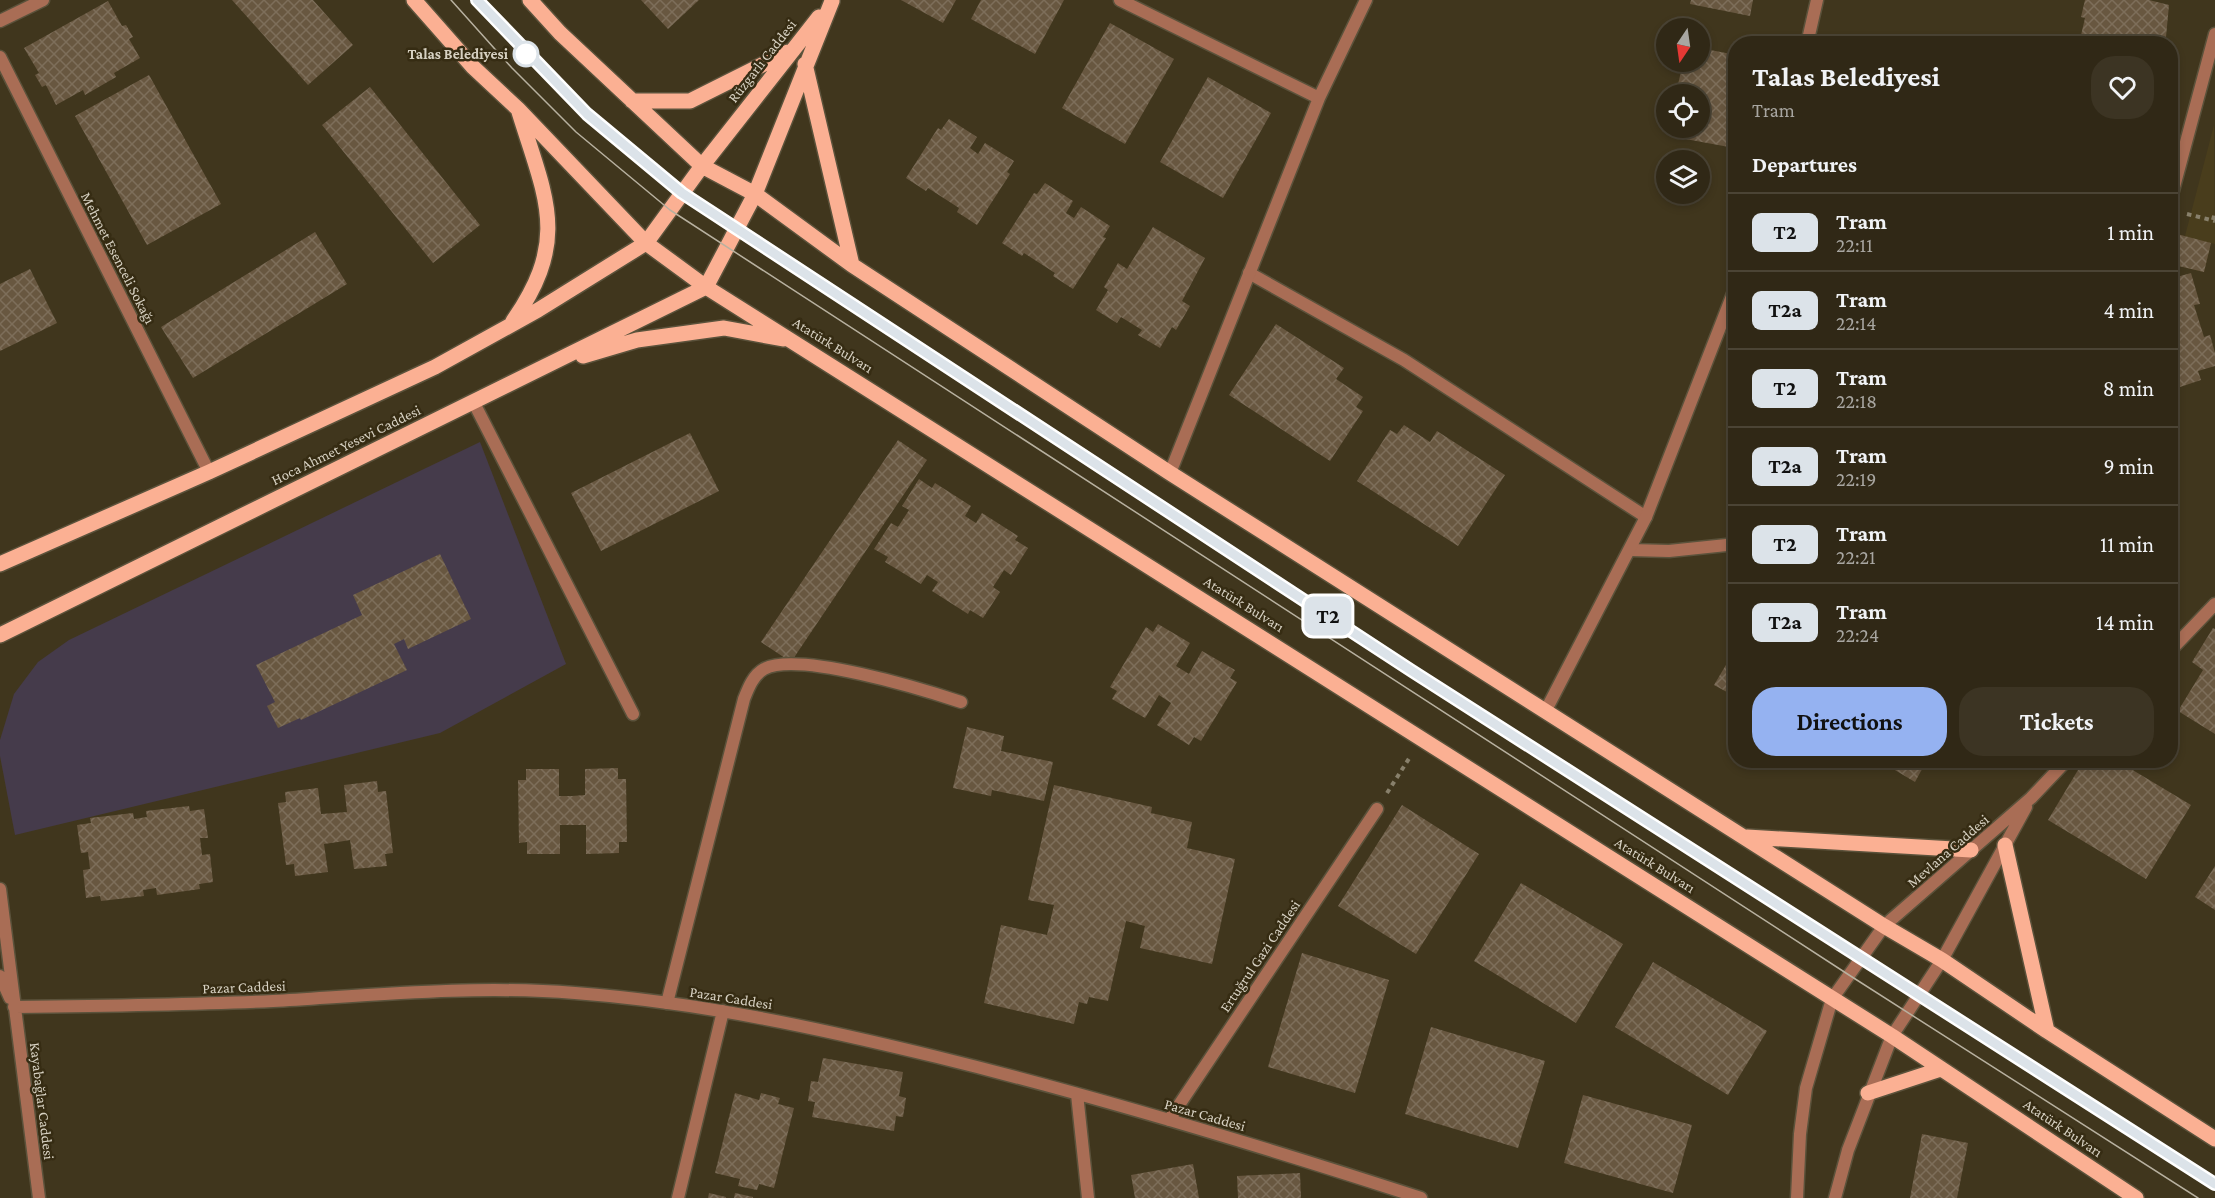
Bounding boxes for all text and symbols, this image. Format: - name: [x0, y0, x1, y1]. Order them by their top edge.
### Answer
- street label: Rüzgarlı Caddesi: [725, 16, 800, 106]
- north arrow: [1656, 18, 1710, 72]
- map controls: [1656, 18, 1710, 204]
- marker: Talas Belediyesi: [513, 41, 539, 67]
- place label: Talas Belediyesi: [407, 46, 509, 62]
- button: heart: [2091, 56, 2154, 119]
- text: Talas Belediyesi: [1752, 61, 1940, 92]
- button: locate: [1656, 84, 1710, 138]
- text: Tram: [1752, 99, 1795, 121]
- button: layers: [1656, 150, 1710, 204]
- text: Departures: [1752, 152, 1857, 177]
- street label: Mehmet Esenceli Sokağı: [77, 190, 158, 327]
- text: Tram: [1836, 209, 1887, 234]
- text: T2: [1773, 220, 1797, 244]
- text: 1 min: [2107, 220, 2154, 245]
- text: 22:11: [1836, 234, 1873, 256]
- text: Tram: [1836, 287, 1887, 312]
- text: T2a: [1768, 298, 1802, 322]
- text: 4 min: [2103, 298, 2154, 323]
- text: 22:14: [1836, 312, 1876, 334]
- street label: Atatürk Bulvarı: [790, 314, 876, 376]
- text: Tram: [1836, 365, 1887, 390]
- text: T2: [1773, 376, 1797, 400]
- text: 8 min: [2103, 376, 2154, 401]
- text: 22:18: [1836, 390, 1877, 412]
- street label: Hoca Ahmet Yesevi Caddesi: [269, 402, 423, 488]
- text: Tram: [1836, 443, 1887, 468]
- text: T2a: [1768, 454, 1802, 478]
- text: 9 min: [2103, 454, 2154, 479]
- text: 22:19: [1836, 468, 1876, 490]
- text: Tram: [1836, 521, 1887, 546]
- text: T2: [1773, 532, 1797, 556]
- text: 11 min: [2100, 532, 2154, 557]
- text: 22:21: [1836, 546, 1876, 568]
- street label: Atatürk Bulvarı: [1201, 573, 1287, 635]
- line badge: T2: [1301, 596, 1355, 636]
- text: Tram: [1836, 599, 1887, 624]
- text: T2: [1316, 604, 1340, 628]
- text: T2a: [1768, 610, 1802, 634]
- text: 14 min: [2096, 610, 2154, 635]
- text: 22:24: [1836, 624, 1879, 646]
- button: Directions: [1752, 687, 1947, 756]
- button: Tickets: [1959, 687, 2154, 756]
- street label: Mevlana Caddesi: [1904, 811, 1992, 891]
- street label: Atatürk Bulvarı: [1612, 834, 1698, 896]
- street label: Ertuğrul Gazi Caddesi: [1217, 897, 1304, 1015]
- street label: Pazar Caddesi: [202, 978, 286, 996]
- street label: Pazar Caddesi: [688, 984, 774, 1012]
- street label: Kayabağlar Caddesi: [26, 1041, 57, 1161]
- street label: Pazar Caddesi: [1163, 1096, 1247, 1134]
- street label: Atatürk Bulvarı: [2021, 1096, 2105, 1160]

